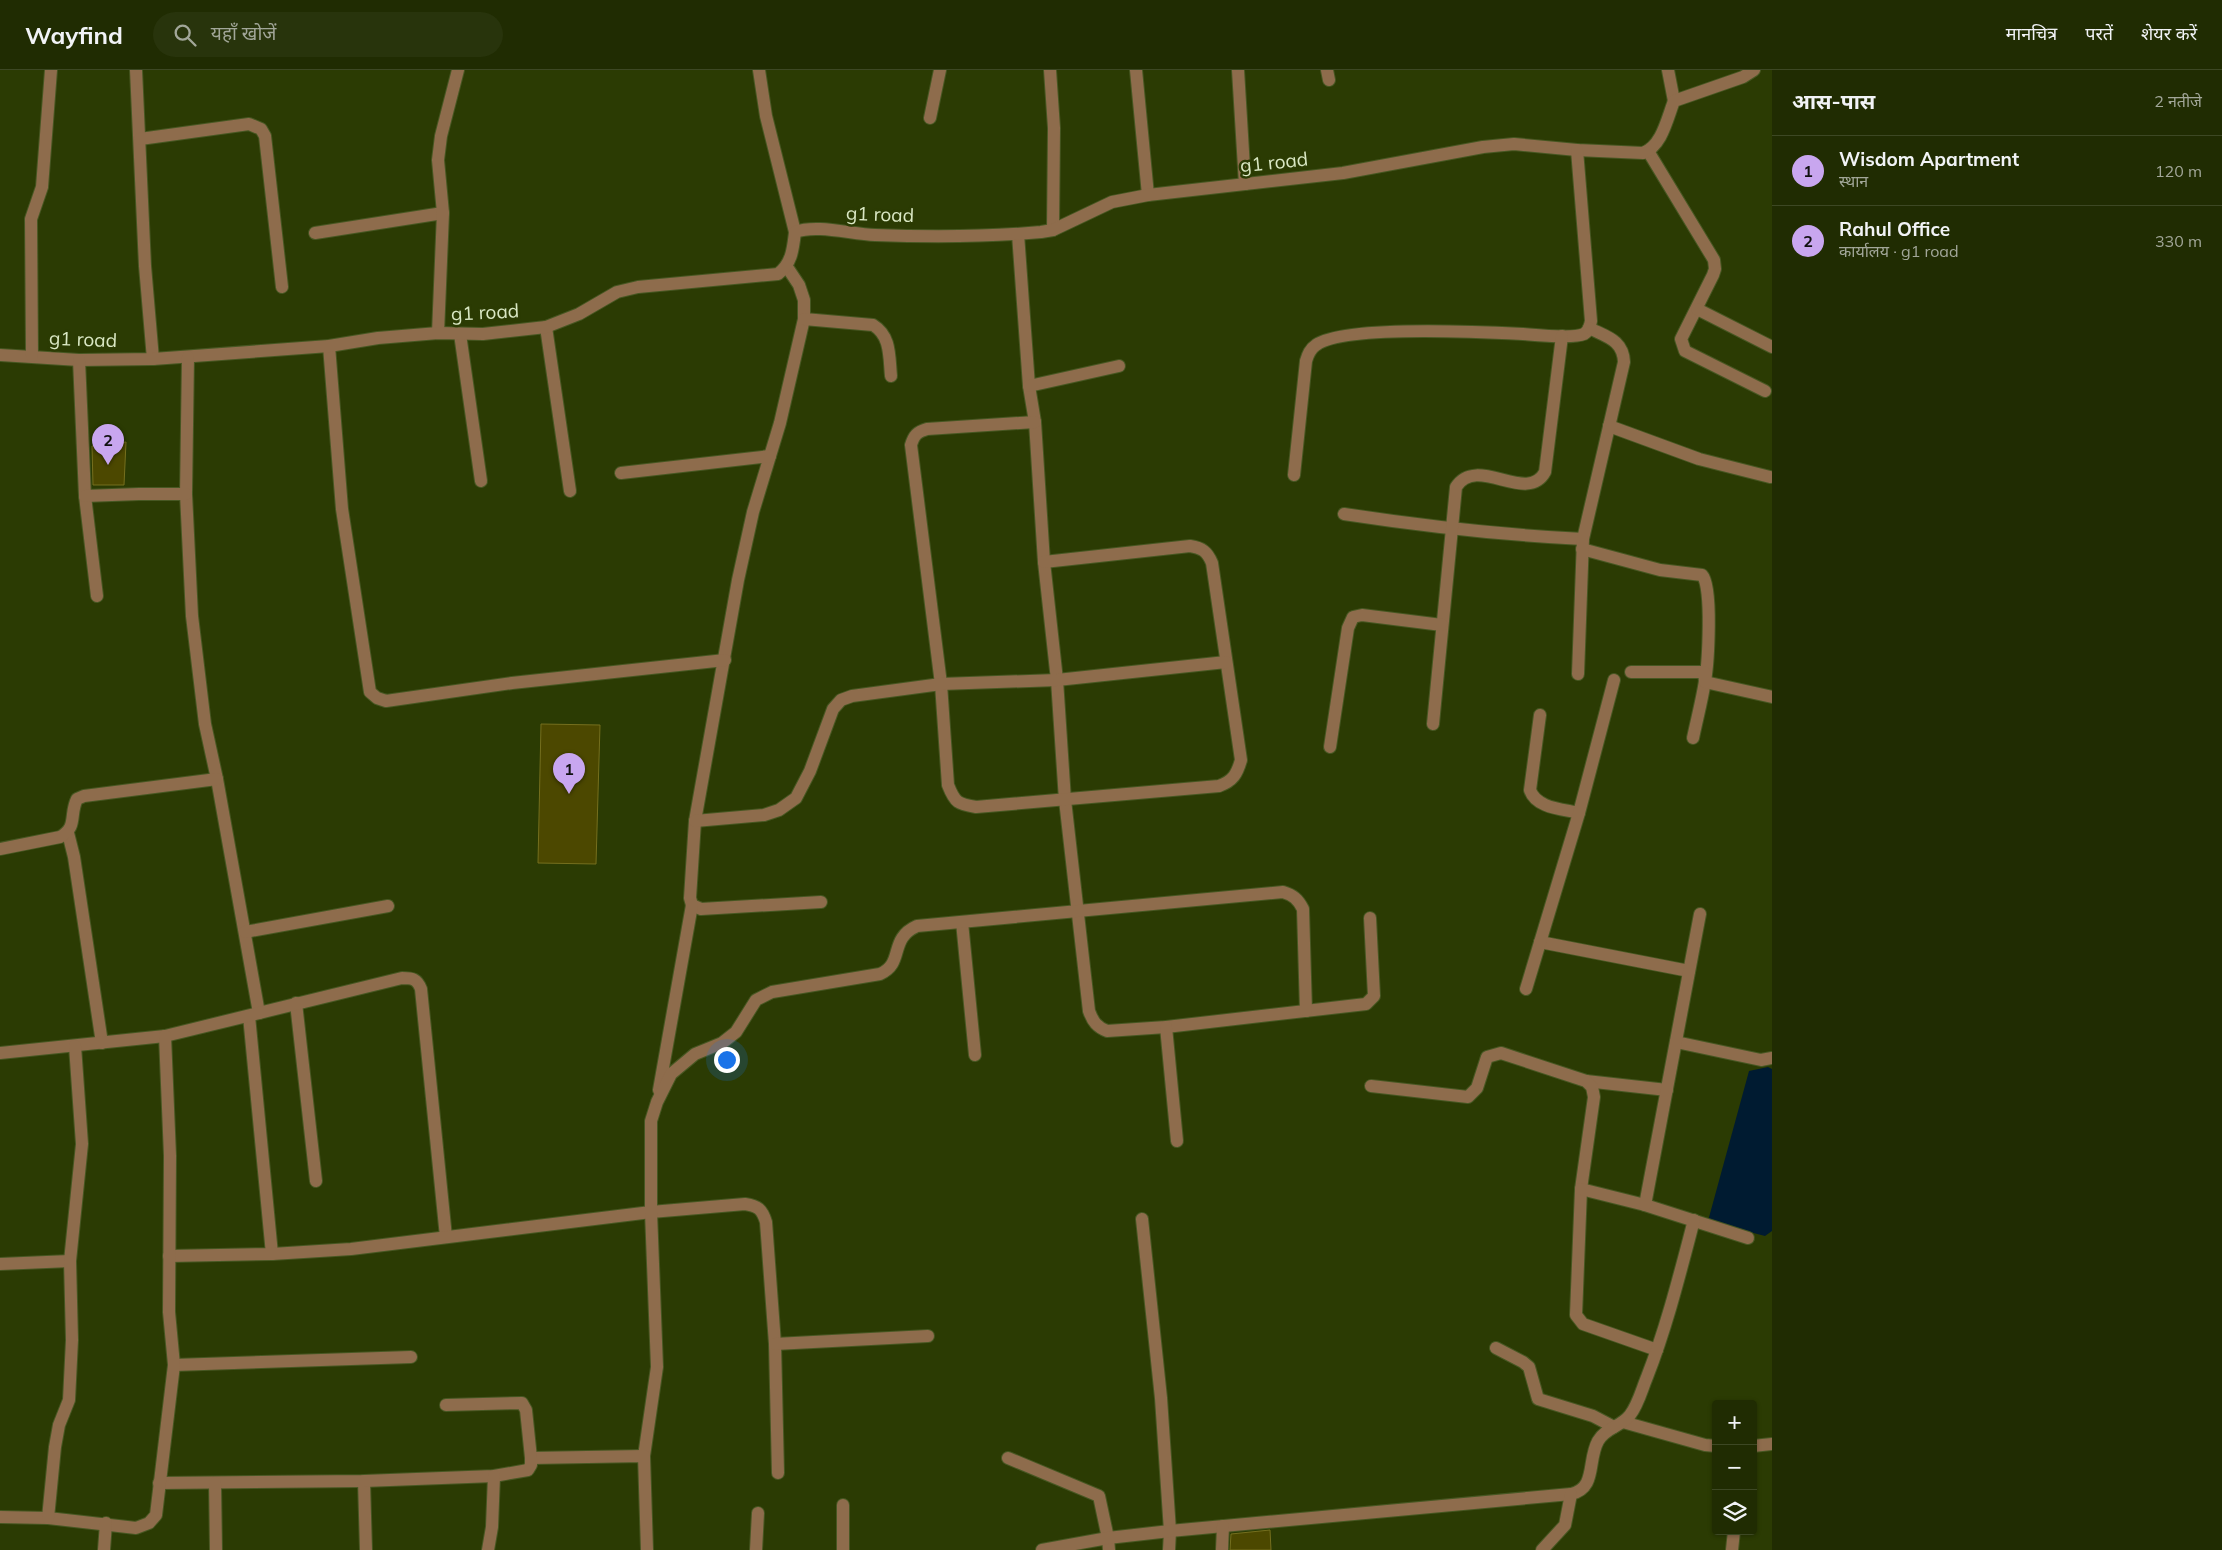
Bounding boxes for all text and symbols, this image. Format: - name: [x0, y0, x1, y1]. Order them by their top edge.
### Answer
- search box: [153, 12, 503, 57]
- text: Wayfind: [25, 20, 123, 50]
- icon: search: [171, 21, 199, 49]
- text: यहाँ खोजें: [211, 21, 276, 45]
- text: मानचित्र: [2006, 22, 2057, 45]
- text: परतें: [2085, 22, 2113, 45]
- text: शेयर करें: [2141, 22, 2197, 45]
- text: आस-पास: [1792, 88, 1875, 114]
- text: 2 नतीजे: [2154, 91, 2202, 111]
- street label: g1 road: [1239, 146, 1309, 178]
- text: Wisdom Apartment: [1839, 147, 2019, 171]
- text: 1: [1803, 161, 1813, 181]
- text: 120 m: [2155, 161, 2202, 181]
- text: स्थान: [1839, 171, 1868, 191]
- street label: g1 road: [845, 201, 915, 227]
- text: Rahul Office: [1839, 217, 1950, 241]
- text: 2: [1803, 231, 1813, 251]
- text: 330 m: [2155, 231, 2202, 251]
- text: कार्यालय · g1 road: [1839, 241, 1959, 261]
- street label: g1 road: [450, 298, 520, 326]
- street label: g1 road: [48, 326, 118, 352]
- pin: 2: [92, 424, 124, 465]
- pin: 1: [553, 753, 585, 794]
- your location: [714, 1047, 740, 1073]
- map controls: [1712, 1400, 1757, 1535]
- button: +: [1712, 1400, 1757, 1445]
- button: −: [1712, 1445, 1757, 1490]
- button: layers: [1712, 1490, 1757, 1535]

